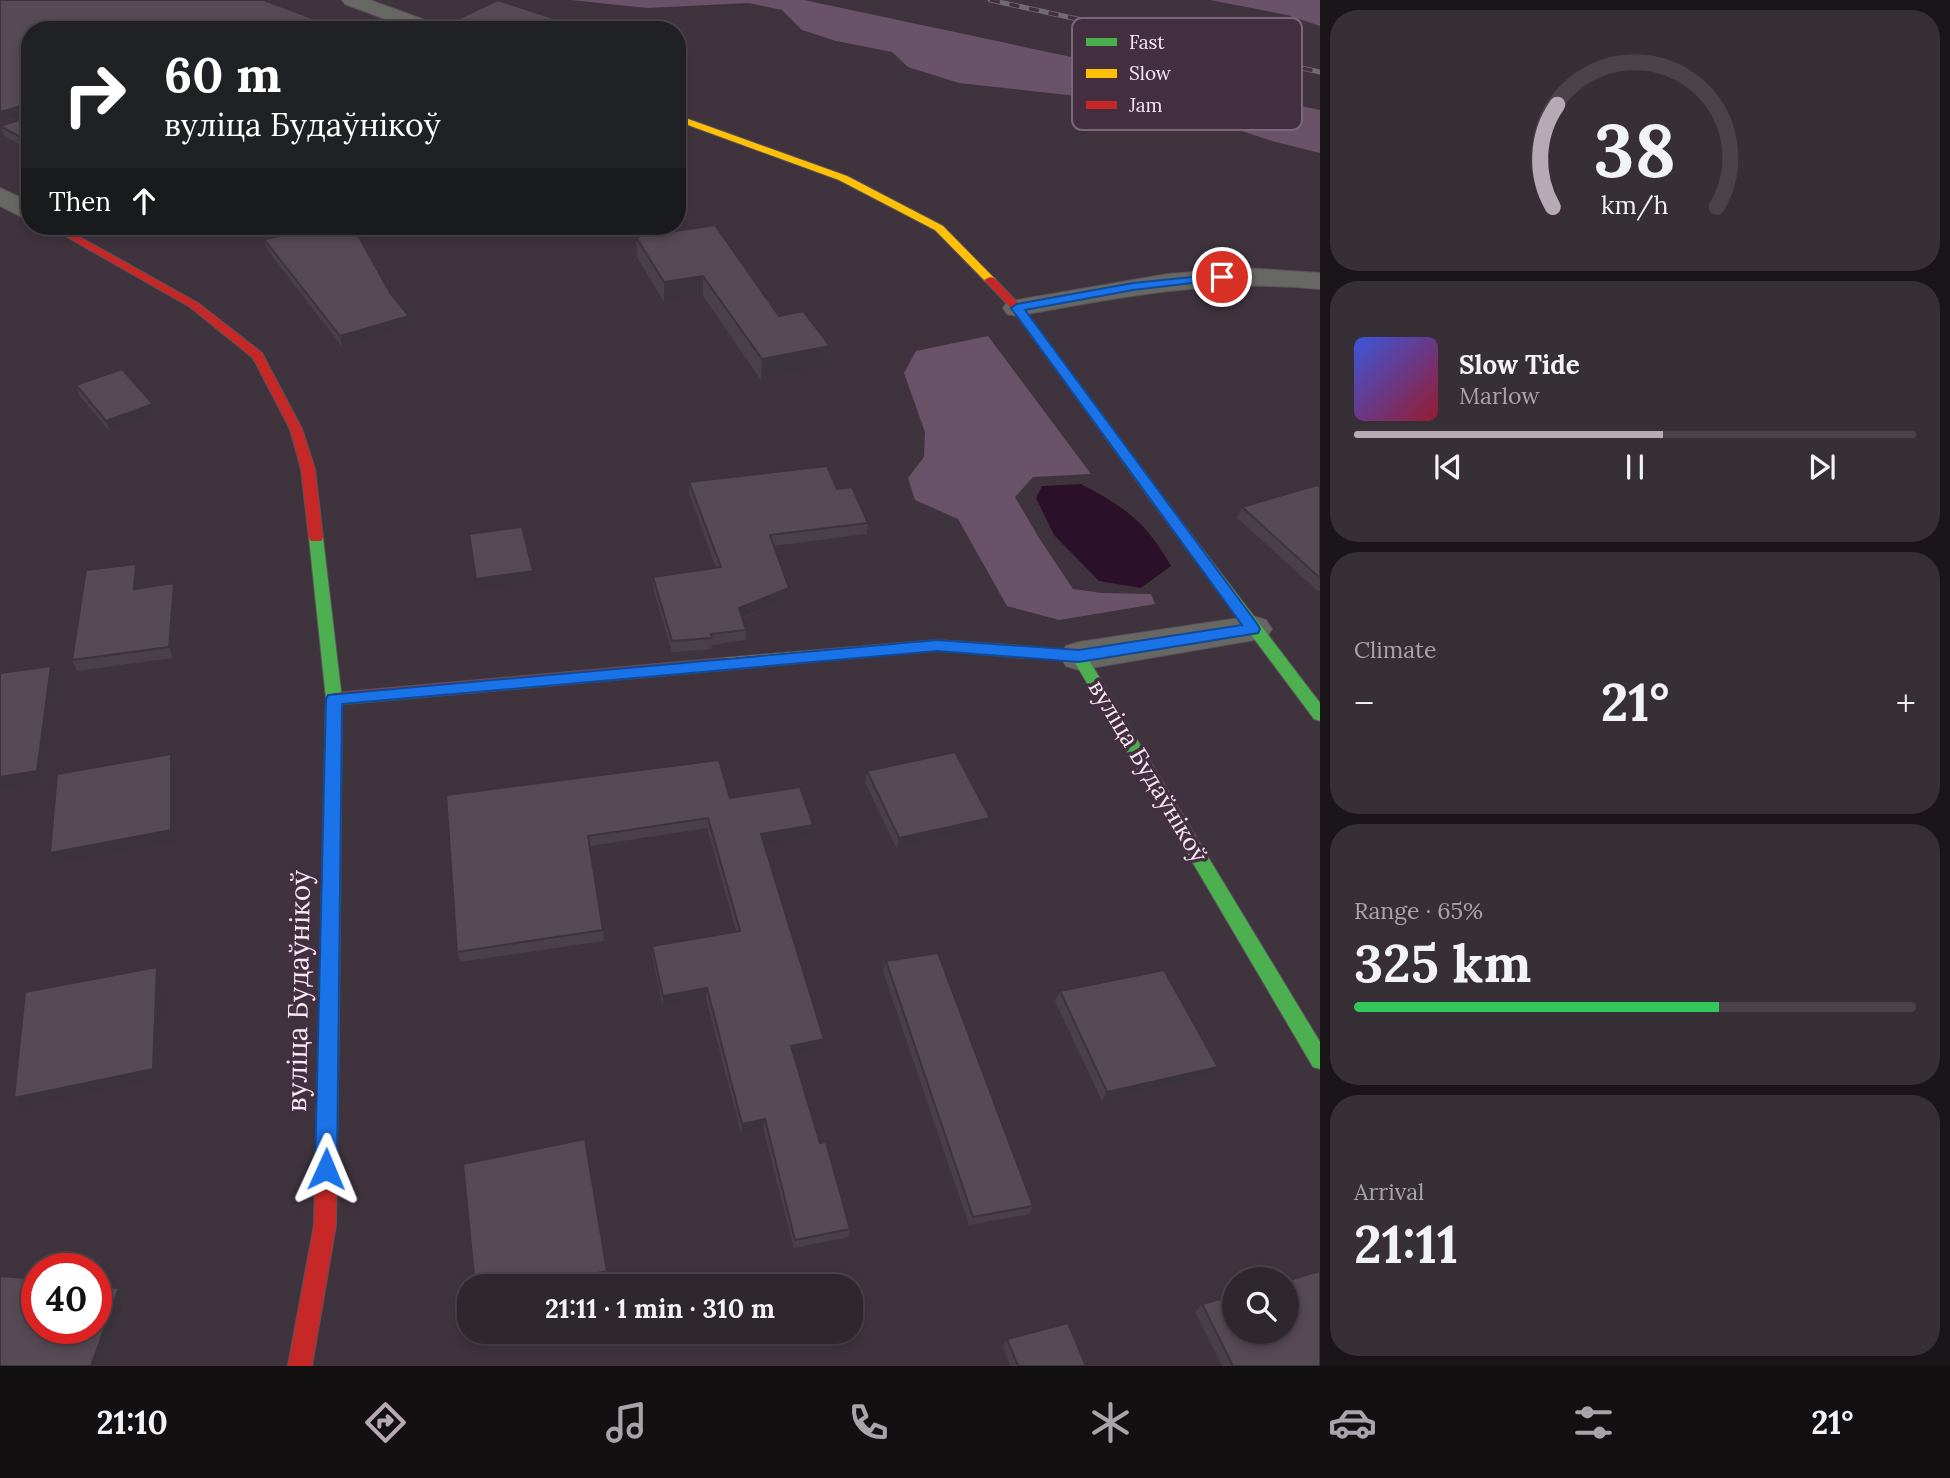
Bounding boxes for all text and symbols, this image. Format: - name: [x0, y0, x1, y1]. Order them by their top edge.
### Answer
- legend: [1072, 18, 1302, 130]
- text: Fast: [1129, 30, 1165, 54]
- text: 60 m: [164, 43, 281, 105]
- icon: right: [49, 49, 140, 140]
- text: Slow: [1129, 61, 1172, 85]
- text: Jam: [1128, 93, 1163, 117]
- text: вуліца Будаўнікоў: [164, 104, 441, 145]
- text: 38: [1594, 104, 1676, 197]
- icon: ahead: [125, 182, 163, 220]
- text: Then: [49, 185, 111, 218]
- text: km/h: [1601, 188, 1669, 220]
- pin: [1192, 247, 1252, 307]
- icon: arrive: [1203, 258, 1241, 296]
- text: Slow Tide: [1459, 348, 1580, 381]
- text: Marlow: [1459, 381, 1540, 410]
- icon: previous: [1429, 448, 1467, 486]
- icon: pause: [1616, 448, 1654, 486]
- icon: next: [1803, 448, 1841, 486]
- text: Climate: [1354, 635, 1436, 664]
- text: 21°: [1601, 669, 1669, 735]
- street label: вуліца Будаўнікоў: [1082, 674, 1215, 868]
- text: −: [1354, 679, 1374, 727]
- text: +: [1896, 679, 1916, 727]
- street label: вуліца Будаўнікоў: [278, 869, 318, 1112]
- text: Range · 65%: [1354, 896, 1483, 925]
- text: 325 km: [1354, 930, 1531, 996]
- position arrow: [289, 1132, 363, 1206]
- text: Arrival: [1354, 1177, 1424, 1206]
- text: 21:11: [1354, 1211, 1458, 1277]
- speed limit sign: 40: [21, 1253, 112, 1344]
- map controls: [1222, 1267, 1299, 1344]
- button: search: [1222, 1267, 1299, 1344]
- text: 21:11 · 1 min · 310 m: [545, 1292, 775, 1325]
- icon: directions: [361, 1398, 410, 1447]
- icon: music: [602, 1398, 651, 1447]
- icon: phone: [844, 1398, 893, 1447]
- icon: climate: [1086, 1398, 1135, 1447]
- icon: car: [1328, 1398, 1377, 1447]
- icon: filters: [1569, 1398, 1618, 1447]
- text: 21:10: [96, 1402, 168, 1443]
- text: 21°: [1811, 1402, 1854, 1443]

